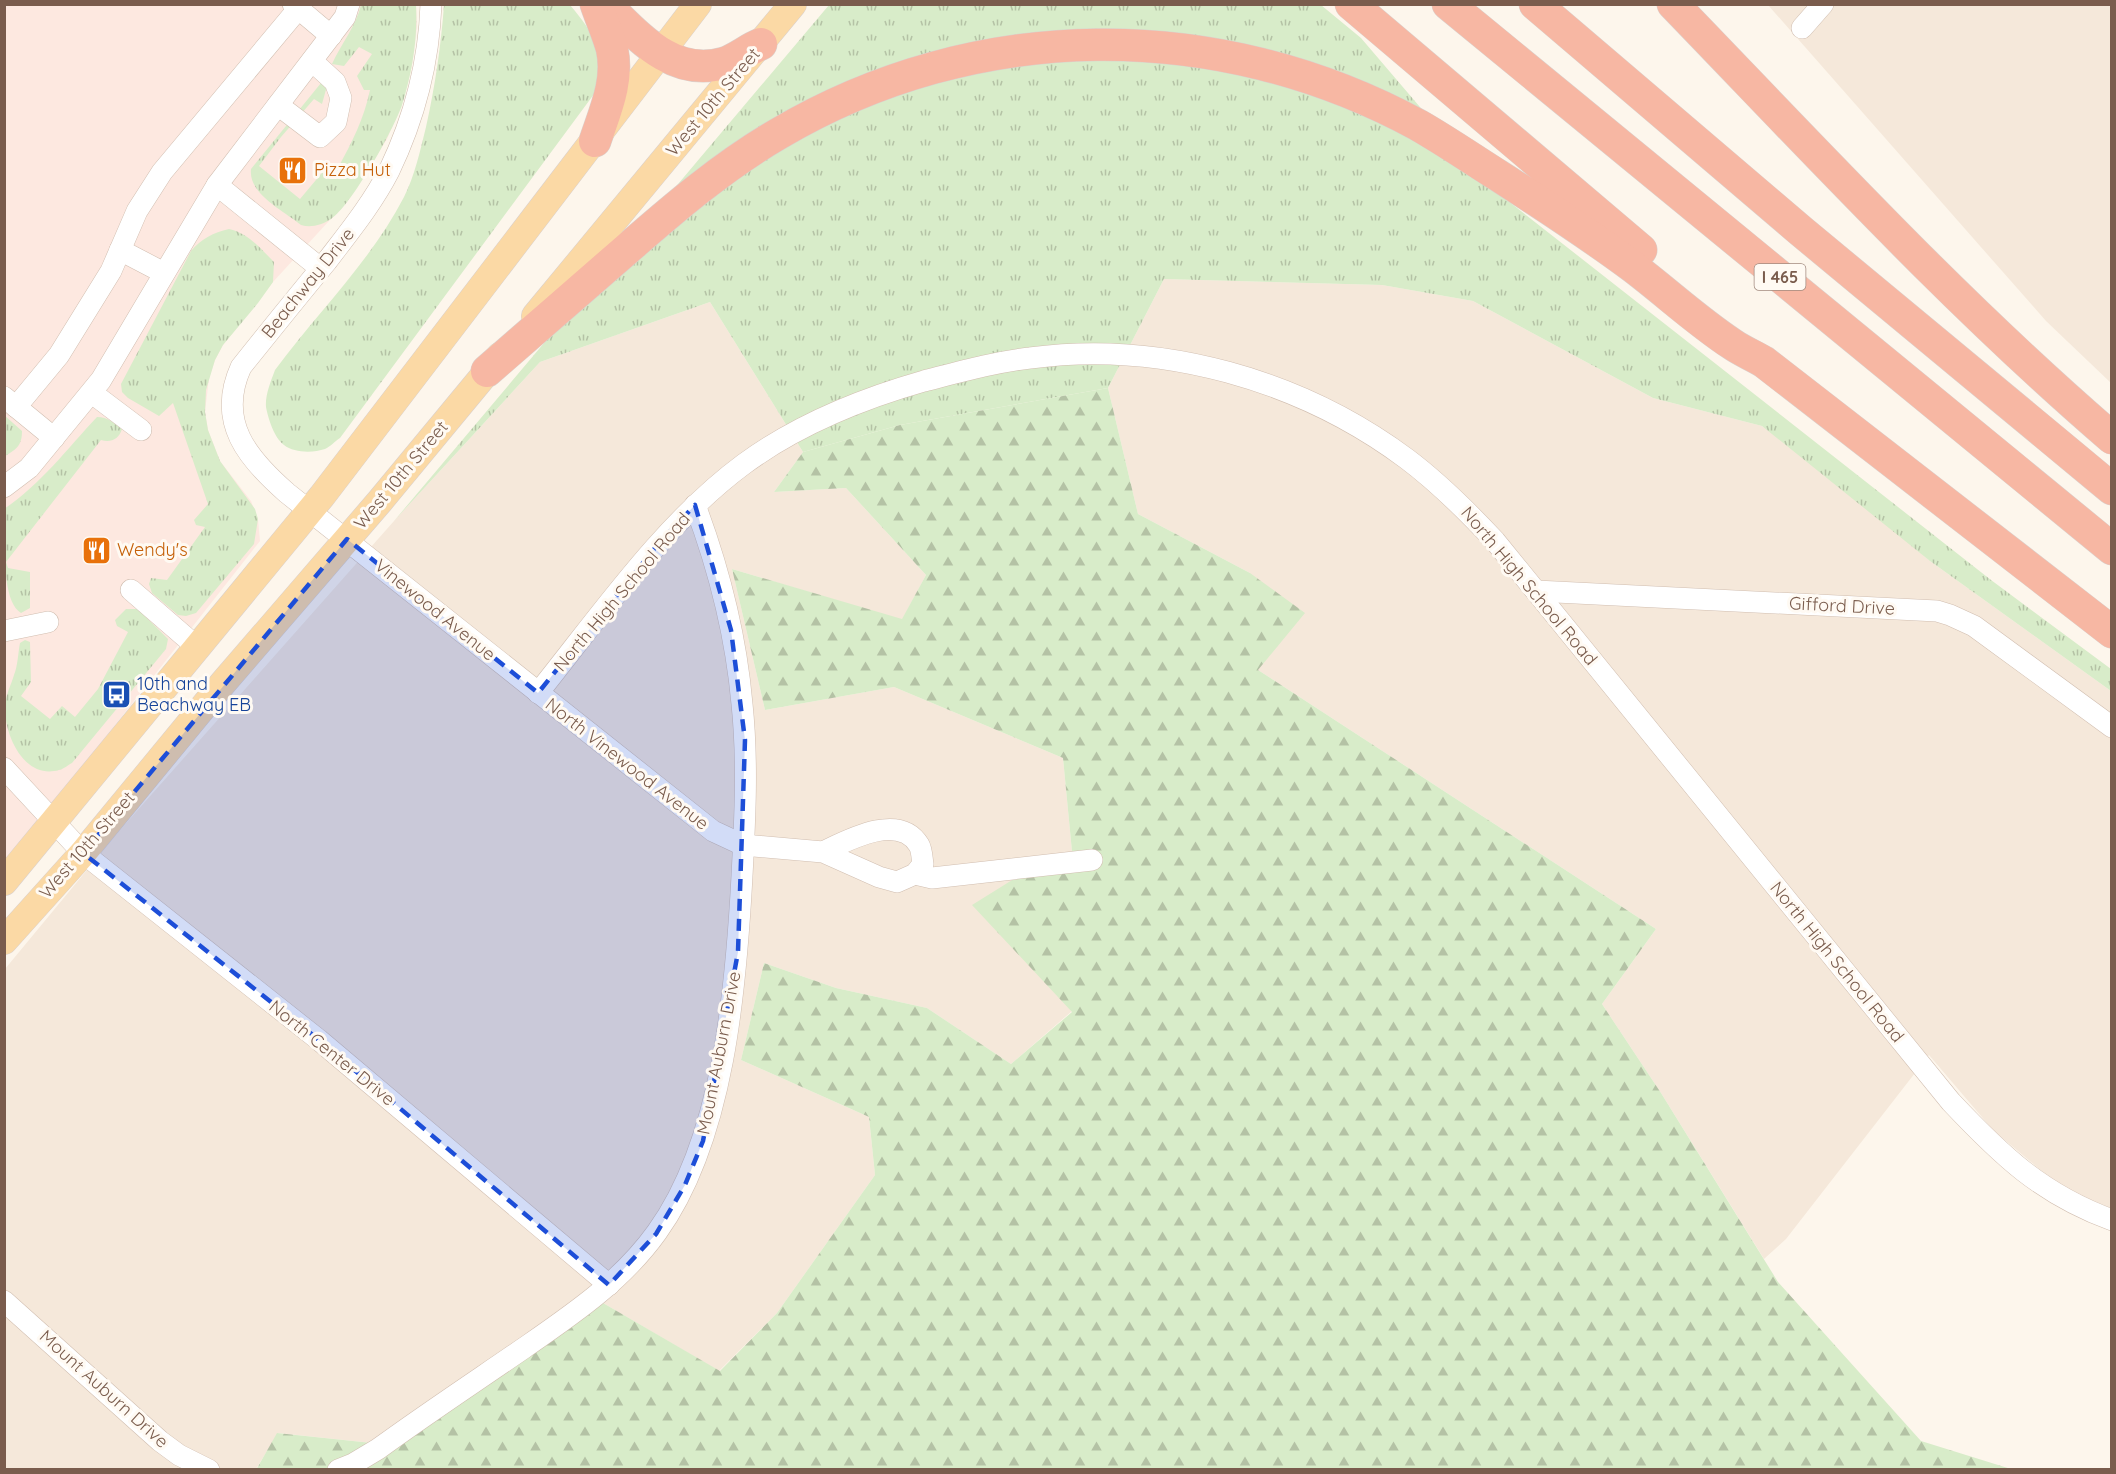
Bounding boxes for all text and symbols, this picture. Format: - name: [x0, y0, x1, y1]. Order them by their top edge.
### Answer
- street label: West 10th Street: [661, 43, 765, 161]
- restaurant icon: Pizza Hut: [277, 154, 309, 186]
- place label: Pizza Hut: [314, 158, 391, 181]
- street label: Beachway Drive: [256, 223, 359, 343]
- road number: I 465: [1754, 264, 1806, 290]
- street label: West 10th Street: [349, 416, 453, 534]
- street label: North High School Road: [1456, 502, 1603, 670]
- street label: North High School Road: [548, 508, 695, 676]
- restaurant icon: Wendy's: [80, 534, 112, 566]
- place label: Wendy's: [117, 538, 188, 561]
- street label: Vinewood Avenue: [370, 554, 500, 665]
- street label: Gifford Drive: [1789, 591, 1896, 620]
- place label: 10th and Beachway EB: [137, 672, 251, 716]
- bus stop icon: 10th and Beachway EB: [100, 678, 132, 710]
- street label: North Vinewood Avenue: [541, 693, 714, 835]
- street label: West 10th Street: [34, 786, 139, 903]
- street label: North High School Road: [1765, 877, 1909, 1047]
- street label: Mount Auburn Drive: [691, 969, 746, 1137]
- street label: North Center Drive: [265, 995, 400, 1111]
- street label: Mount Auburn Drive: [35, 1325, 174, 1453]

